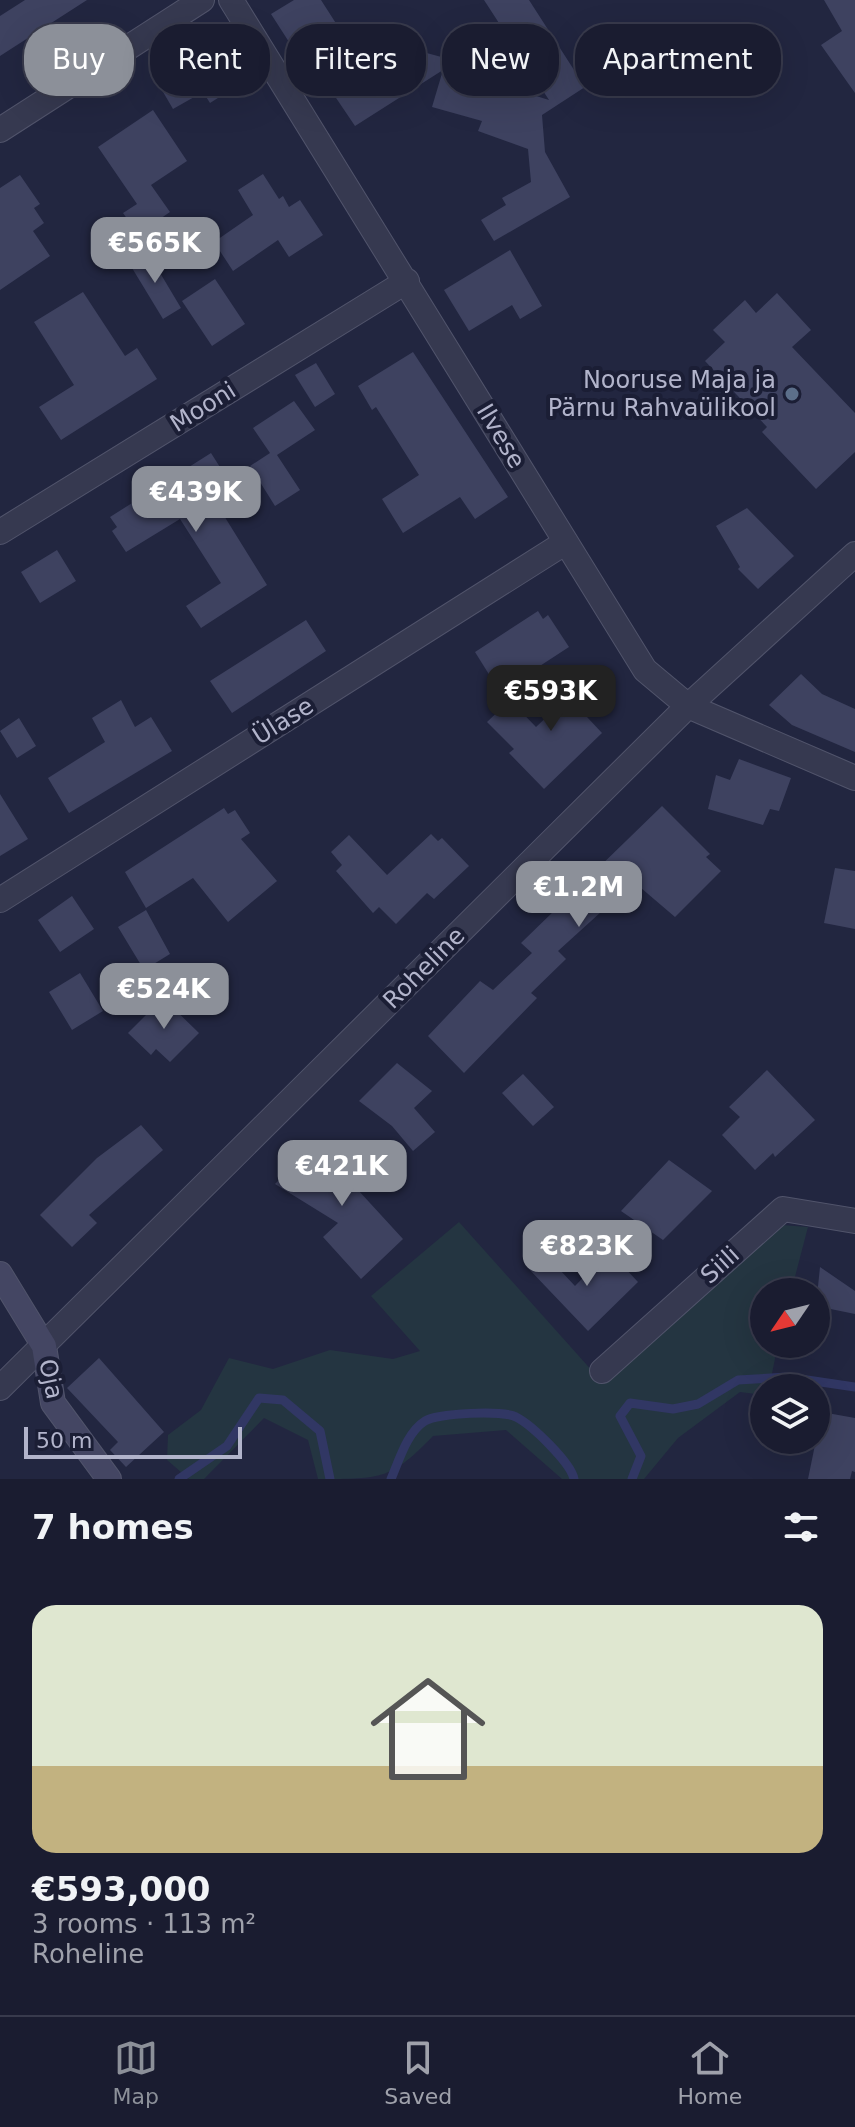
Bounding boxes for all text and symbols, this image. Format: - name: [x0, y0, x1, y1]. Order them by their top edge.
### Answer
- chip: Buy: [24, 24, 134, 96]
- chip: Rent: [150, 24, 270, 96]
- chip: Filters: [286, 24, 426, 96]
- chip: New: [442, 24, 559, 96]
- chip: Apartment: [575, 24, 781, 96]
- pin: €565K: [99, 217, 211, 285]
- text: €565K: [109, 228, 201, 258]
- place label: Nooruse Maja ja Pärnu Rahvaülikool: [548, 366, 776, 422]
- street label: Mooni: [165, 376, 241, 438]
- marker: Nooruse Maja ja Pärnu Rahvaülikool: [783, 385, 801, 403]
- street label: Ilvese: [471, 399, 531, 473]
- pin: €439K: [140, 466, 252, 534]
- text: €439K: [150, 477, 242, 507]
- pin: €593K: [495, 665, 607, 733]
- text: €593K: [505, 676, 597, 706]
- street label: Ülase: [247, 691, 318, 750]
- pin: €1.2M: [523, 861, 635, 929]
- text: €1.2M: [534, 872, 624, 902]
- street label: Roheline: [377, 921, 471, 1015]
- pin: €524K: [108, 963, 220, 1031]
- text: €524K: [118, 974, 210, 1004]
- pin: €421K: [286, 1140, 398, 1208]
- text: €421K: [296, 1151, 388, 1181]
- pin: €823K: [531, 1220, 643, 1288]
- text: €823K: [541, 1231, 633, 1261]
- street label: Siili: [695, 1241, 745, 1289]
- north arrow: [750, 1278, 830, 1358]
- map controls: [750, 1278, 830, 1454]
- street label: Oja: [33, 1356, 69, 1402]
- button: layers: [750, 1374, 830, 1454]
- scale bar: [24, 1423, 242, 1459]
- text: 50 m: [36, 1428, 92, 1453]
- icon: filters: [779, 1505, 823, 1549]
- text: 7 homes: [32, 1507, 194, 1547]
- icon: home: [356, 1657, 500, 1801]
- text: €593,000: [32, 1869, 211, 1909]
- text: 3 rooms · 113 m²: [32, 1909, 256, 1939]
- text: Roheline: [32, 1939, 144, 1969]
- tab: Map: [113, 2036, 159, 2109]
- tab: Saved: [384, 2036, 452, 2109]
- tab: Home: [677, 2036, 742, 2109]

